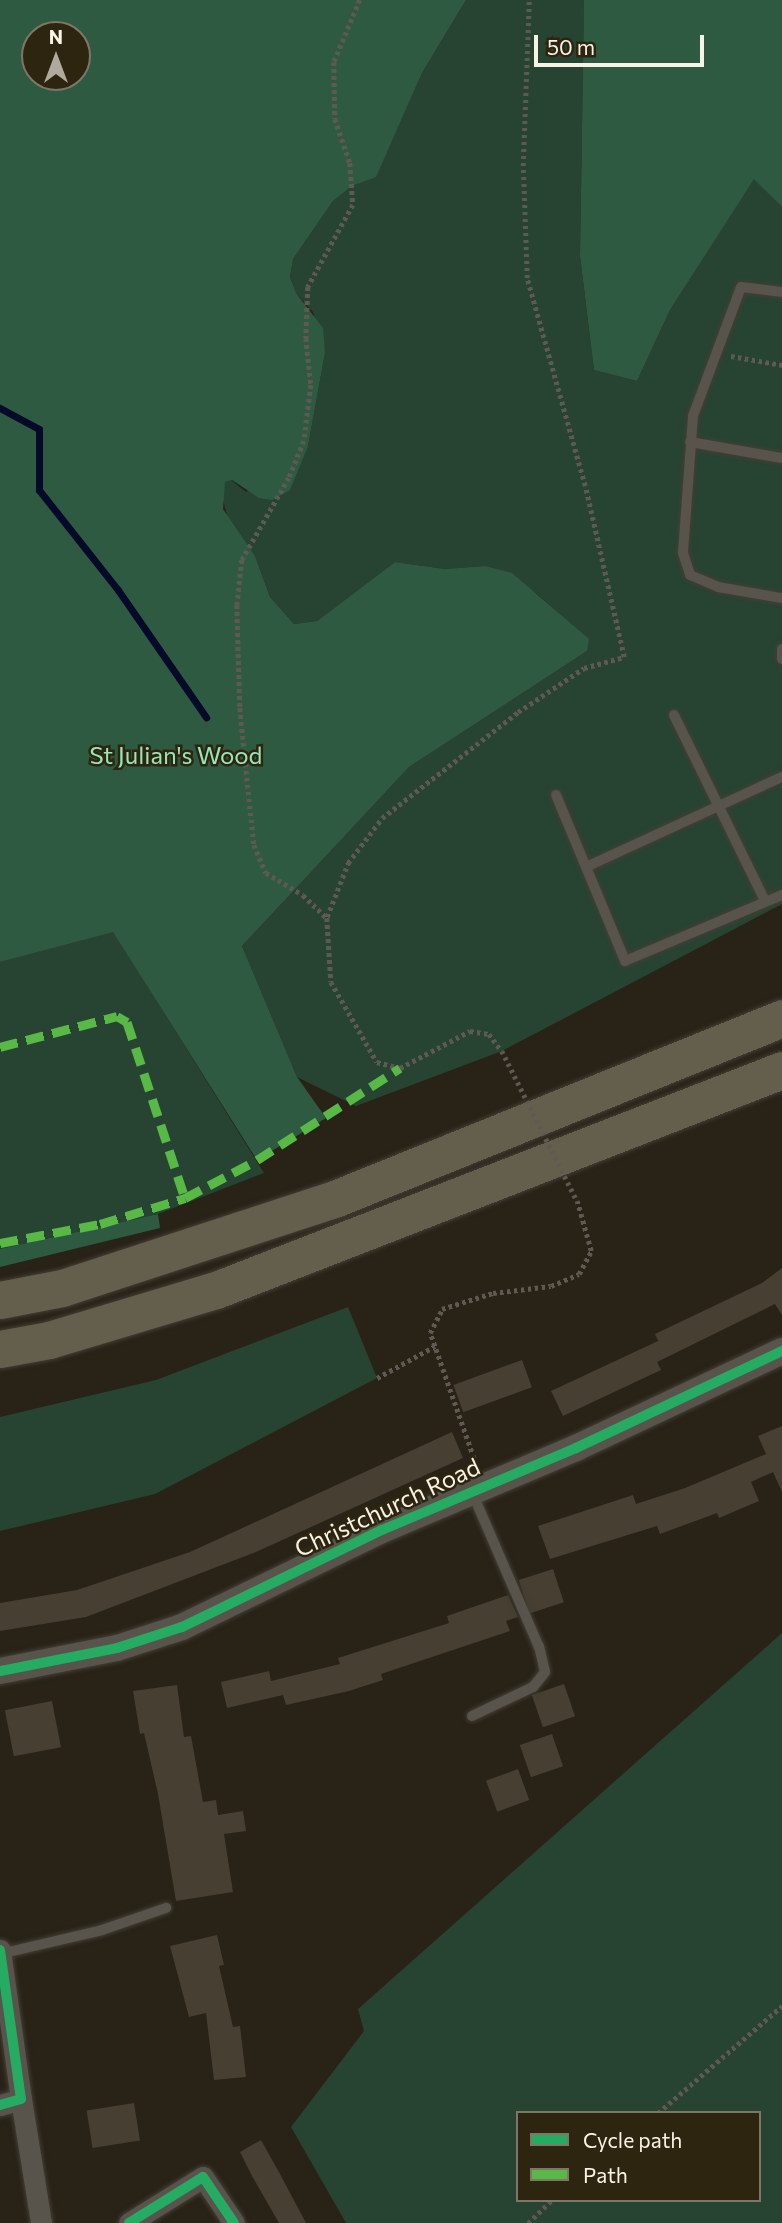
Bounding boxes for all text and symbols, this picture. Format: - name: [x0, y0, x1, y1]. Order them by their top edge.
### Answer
- north arrow: [21, 21, 91, 91]
- scale bar: [537, 21, 707, 65]
- text: N: [49, 25, 63, 48]
- text: 50 m: [547, 34, 595, 59]
- park label: St Julian's Wood: [90, 741, 262, 769]
- street label: Christchurch Road: [290, 1451, 484, 1563]
- legend: [516, 2111, 761, 2202]
- text: Cycle path: [583, 2127, 682, 2152]
- text: Path: [583, 2162, 628, 2187]

